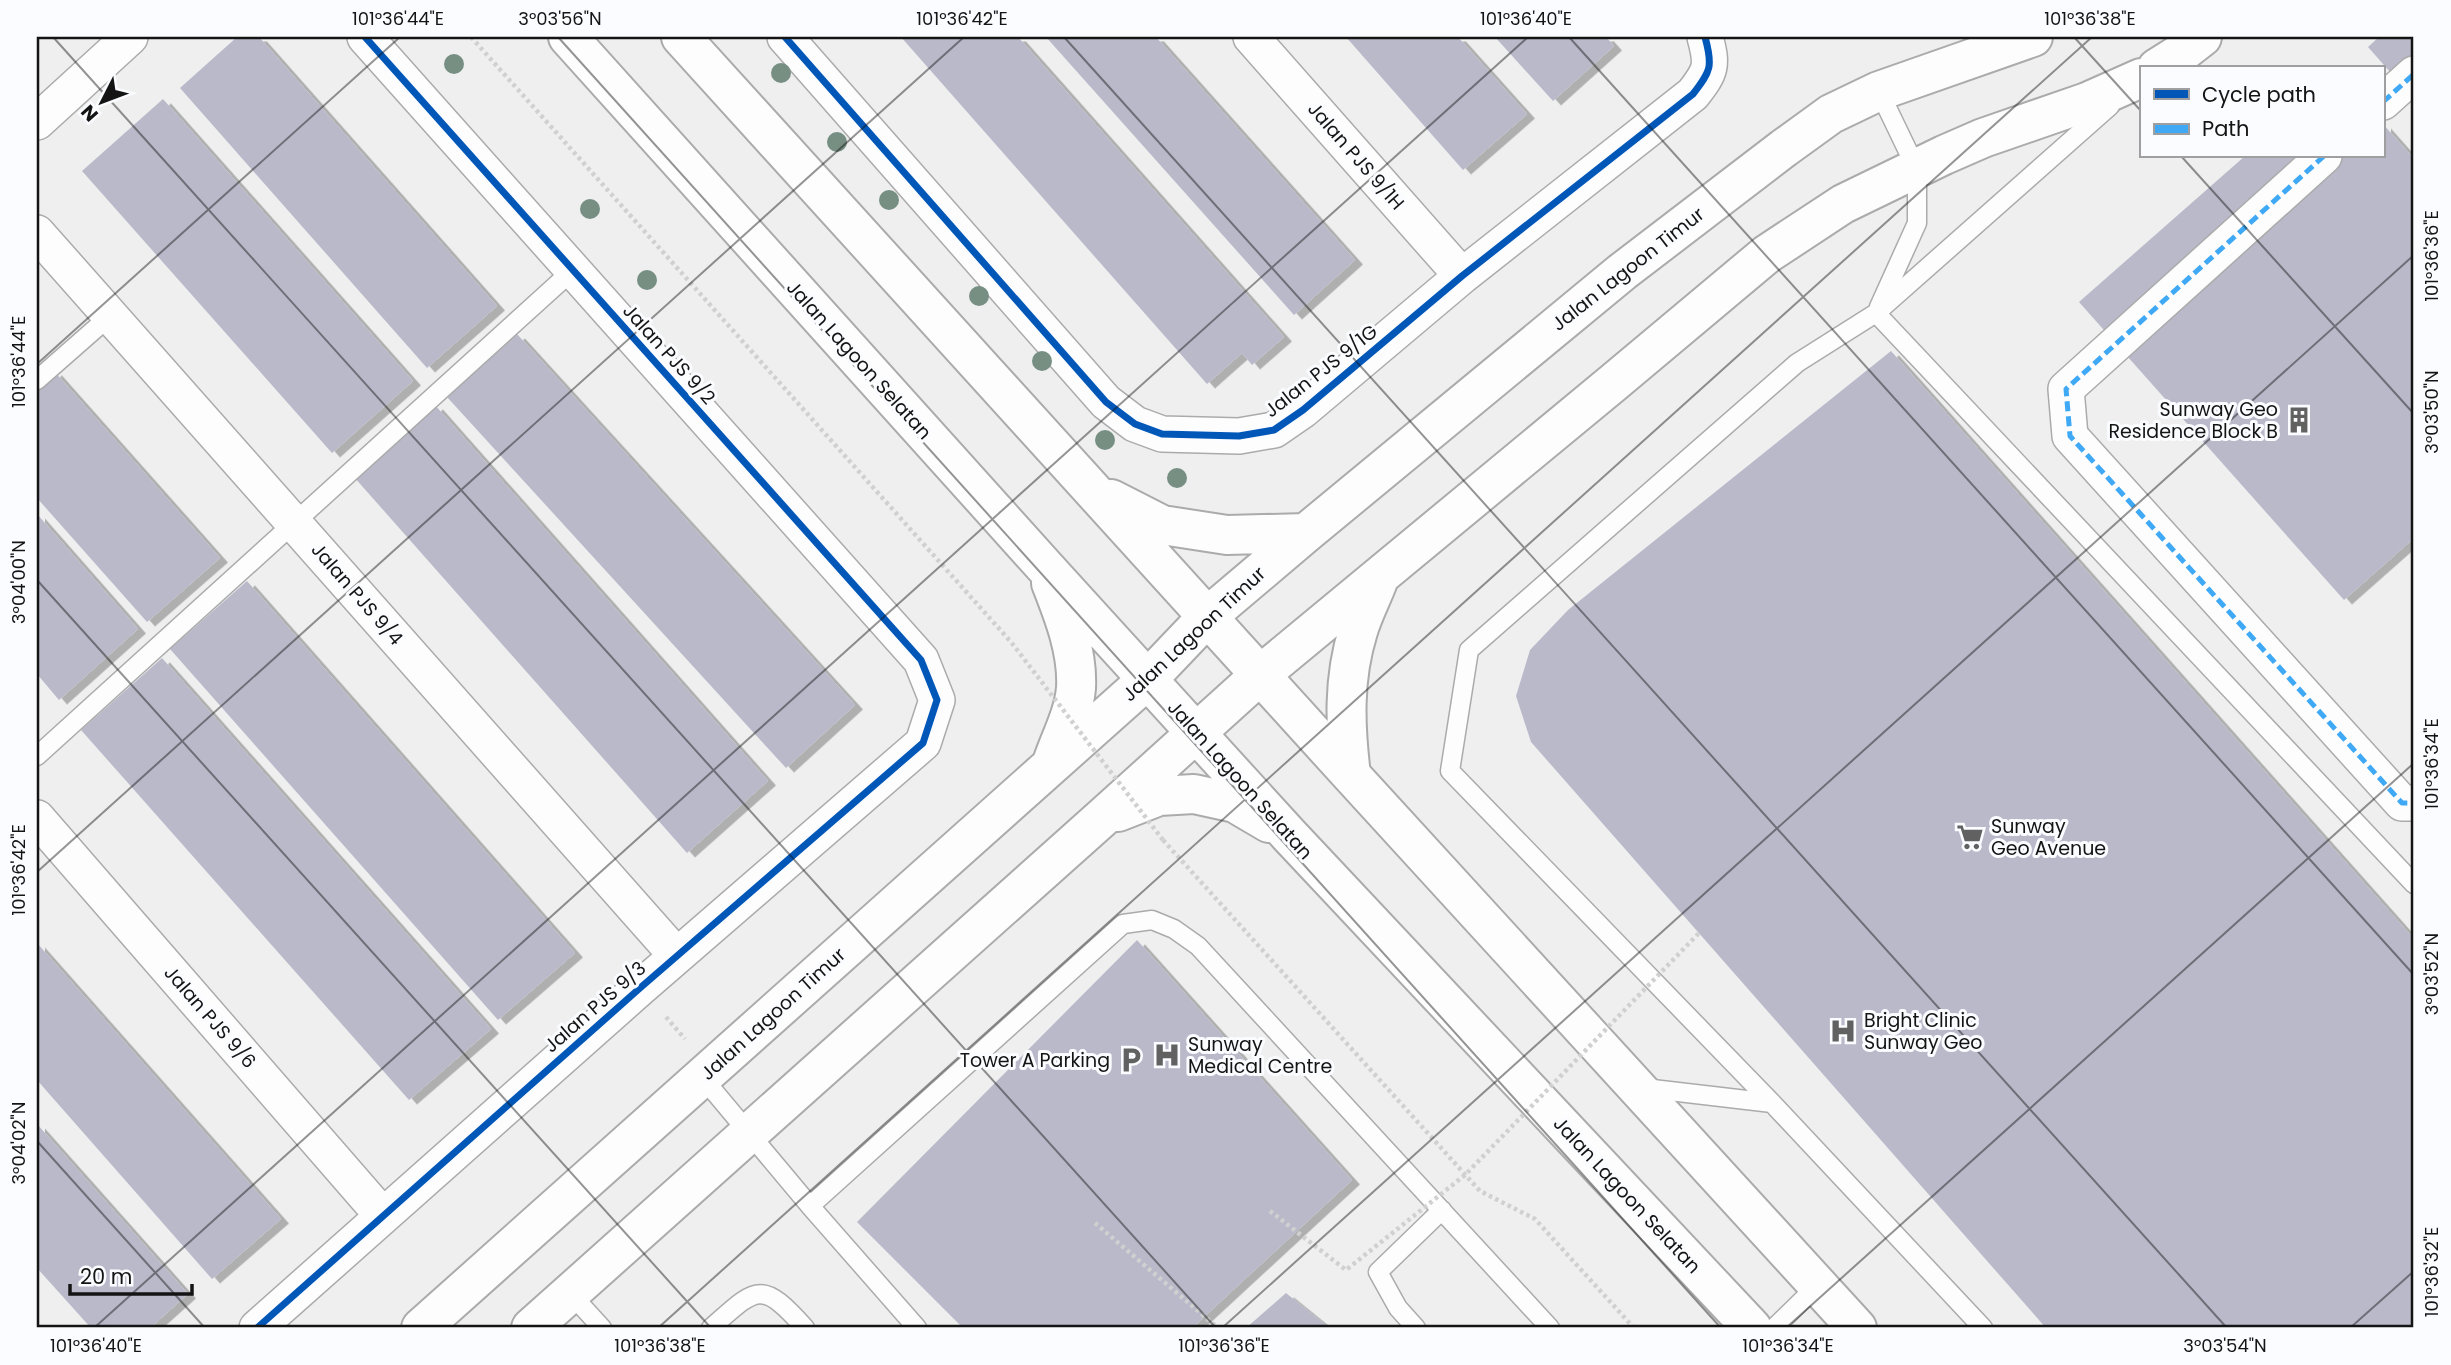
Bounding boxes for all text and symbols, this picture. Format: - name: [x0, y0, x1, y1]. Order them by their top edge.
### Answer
- text: 101°36'44"E: [352, 6, 444, 31]
- text: 3°03'56"N: [518, 6, 602, 31]
- text: 101°36'42"E: [916, 6, 1008, 31]
- text: 101°36'40"E: [1480, 6, 1572, 31]
- text: 101°36'38"E: [2044, 6, 2136, 31]
- north arrow: [66, 66, 136, 136]
- legend: [2140, 66, 2384, 158]
- text: Cycle path: [2202, 80, 2316, 109]
- street label: Jalan PJS 9/1H: [1301, 96, 1411, 216]
- text: N: [75, 99, 105, 127]
- text: Path: [2202, 114, 2249, 143]
- street label: Jalan Lagoon Timur: [1546, 201, 1710, 337]
- text: 101°36'36"E: [2419, 210, 2444, 302]
- street label: Jalan Lagoon Selatan: [780, 275, 938, 445]
- street label: Jalan PJS 9/2: [617, 298, 722, 410]
- text: 101°36'44"E: [6, 316, 31, 408]
- street label: Jalan PJS 9/1G: [1259, 318, 1383, 424]
- text: 3°03'50"N: [2419, 370, 2444, 454]
- place label: Sunway Geo Residence Block B: [2108, 396, 2278, 445]
- building icon: Sunway Geo Residence Block B: [2284, 405, 2314, 435]
- street label: Jalan PJS 9/4: [305, 537, 409, 651]
- text: 3°04'00"N: [6, 540, 31, 624]
- street label: Jalan Lagoon Timur: [1116, 560, 1272, 708]
- street label: Jalan Lagoon Selatan: [1161, 695, 1319, 865]
- text: 101°36'34"E: [2419, 718, 2444, 810]
- place label: Sunway Geo Avenue: [1991, 813, 2106, 862]
- supermarket icon: Sunway Geo Avenue: [1955, 822, 1985, 852]
- text: 101°36'42"E: [6, 824, 31, 916]
- text: 3°03'52"N: [2419, 933, 2444, 1015]
- street label: Jalan Lagoon Timur: [695, 941, 851, 1087]
- street label: Jalan PJS 9/3: [538, 955, 652, 1059]
- street label: Jalan PJS 9/6: [158, 960, 262, 1074]
- place label: Bright Clinic Sunway Geo: [1864, 1007, 1982, 1056]
- hospital icon: Bright Clinic Sunway Geo: [1828, 1016, 1858, 1046]
- place label: Sunway Medical Centre: [1188, 1031, 1332, 1080]
- hospital icon: Sunway Medical Centre: [1152, 1040, 1182, 1070]
- parking icon: Tower A Parking: [1116, 1045, 1146, 1075]
- place label: Tower A Parking: [960, 1047, 1110, 1074]
- text: 3°04'02"N: [6, 1101, 31, 1185]
- street label: Jalan Lagoon Selatan: [1547, 1111, 1707, 1279]
- text: 101°36'32"E: [2419, 1227, 2444, 1317]
- scale bar: [70, 1253, 192, 1297]
- text: 20 m: [80, 1262, 133, 1291]
- text: 101°36'40"E: [50, 1333, 142, 1358]
- text: 101°36'38"E: [614, 1333, 706, 1358]
- text: 101°36'36"E: [1178, 1333, 1270, 1358]
- text: 101°36'34"E: [1742, 1333, 1834, 1358]
- text: 3°03'54"N: [2183, 1333, 2267, 1358]

